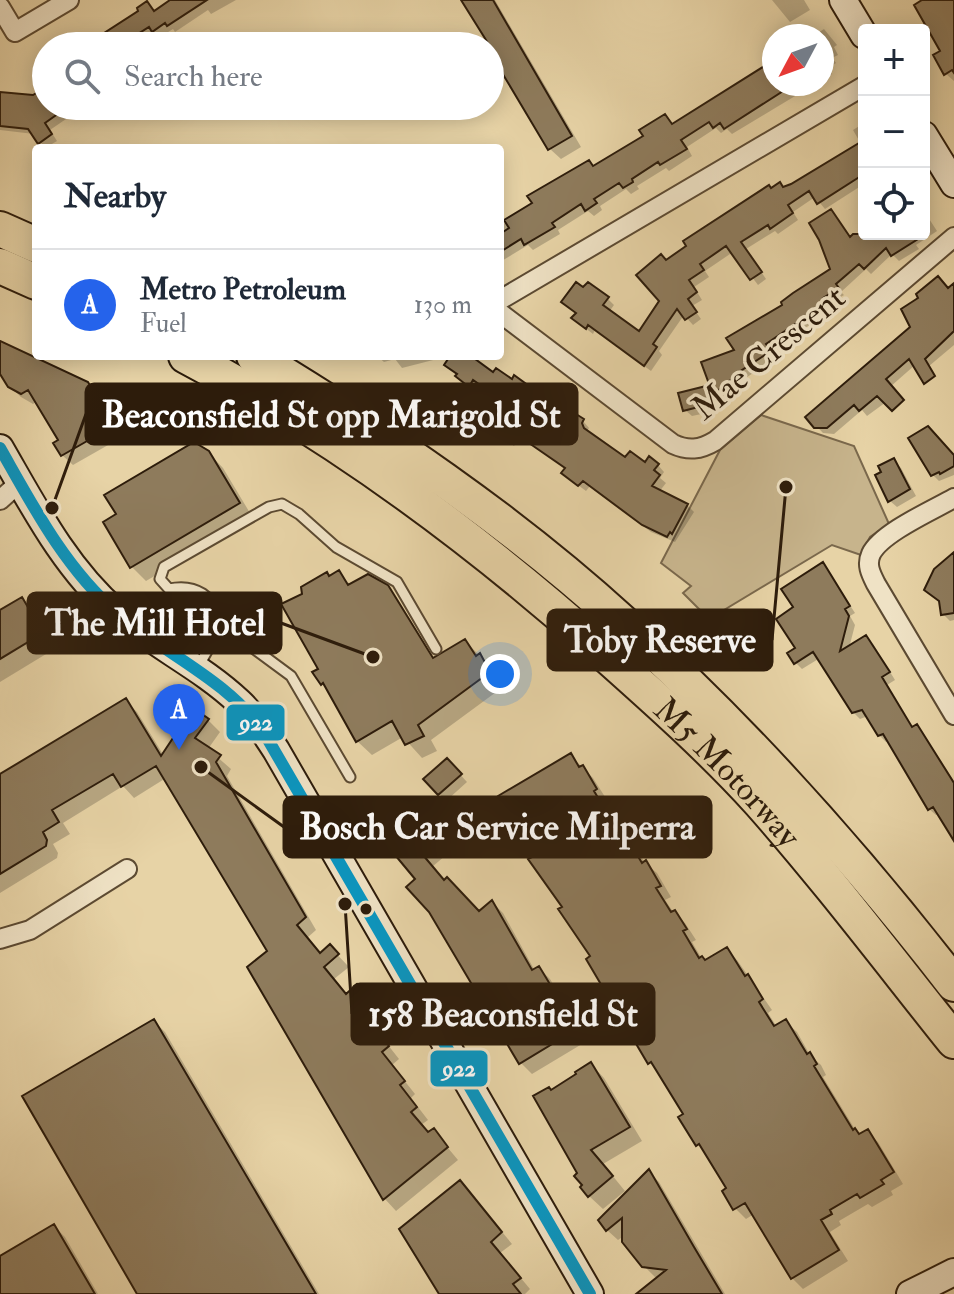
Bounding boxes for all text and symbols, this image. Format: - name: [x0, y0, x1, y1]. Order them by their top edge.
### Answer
- north arrow: [762, 24, 834, 96]
- map controls: [858, 24, 930, 240]
- button: +: [858, 24, 930, 96]
- search box: [32, 32, 504, 120]
- icon: search: [60, 54, 104, 98]
- text: Search here: [124, 58, 263, 95]
- button: −: [858, 96, 930, 168]
- button: locate: [858, 168, 930, 240]
- text: Nearby: [64, 175, 166, 218]
- text: Metro Petroleum: [140, 271, 346, 308]
- street label: Mae Crescent: [683, 276, 855, 430]
- text: A: [82, 289, 98, 321]
- text: 130 m: [414, 289, 472, 321]
- text: Fuel: [140, 308, 187, 340]
- callout: Beaconsfield St opp Marigold St: [86, 384, 577, 444]
- text: Beaconsfield St opp Marigold St: [101, 393, 561, 438]
- callout: The Mill Hotel: [28, 593, 281, 653]
- text: The Mill Hotel: [44, 601, 266, 646]
- callout: Toby Reserve: [548, 610, 772, 670]
- text: Toby Reserve: [563, 618, 756, 664]
- your location: [480, 654, 520, 694]
- pin: A: [153, 684, 205, 750]
- street label: M5 Motorway: [645, 689, 810, 858]
- line badge: 922: [225, 703, 286, 742]
- text: 922: [237, 709, 273, 737]
- callout: Bosch Car Service Milperra: [284, 797, 711, 857]
- text: Bosch Car Service Milperra: [299, 805, 696, 850]
- unlabelled marker: [358, 901, 374, 917]
- callout: 158 Beaconsfield St: [352, 984, 654, 1044]
- text: 158 Beaconsfield St: [368, 992, 638, 1037]
- line badge: 922: [429, 1049, 489, 1088]
- text: 922: [440, 1055, 476, 1083]

